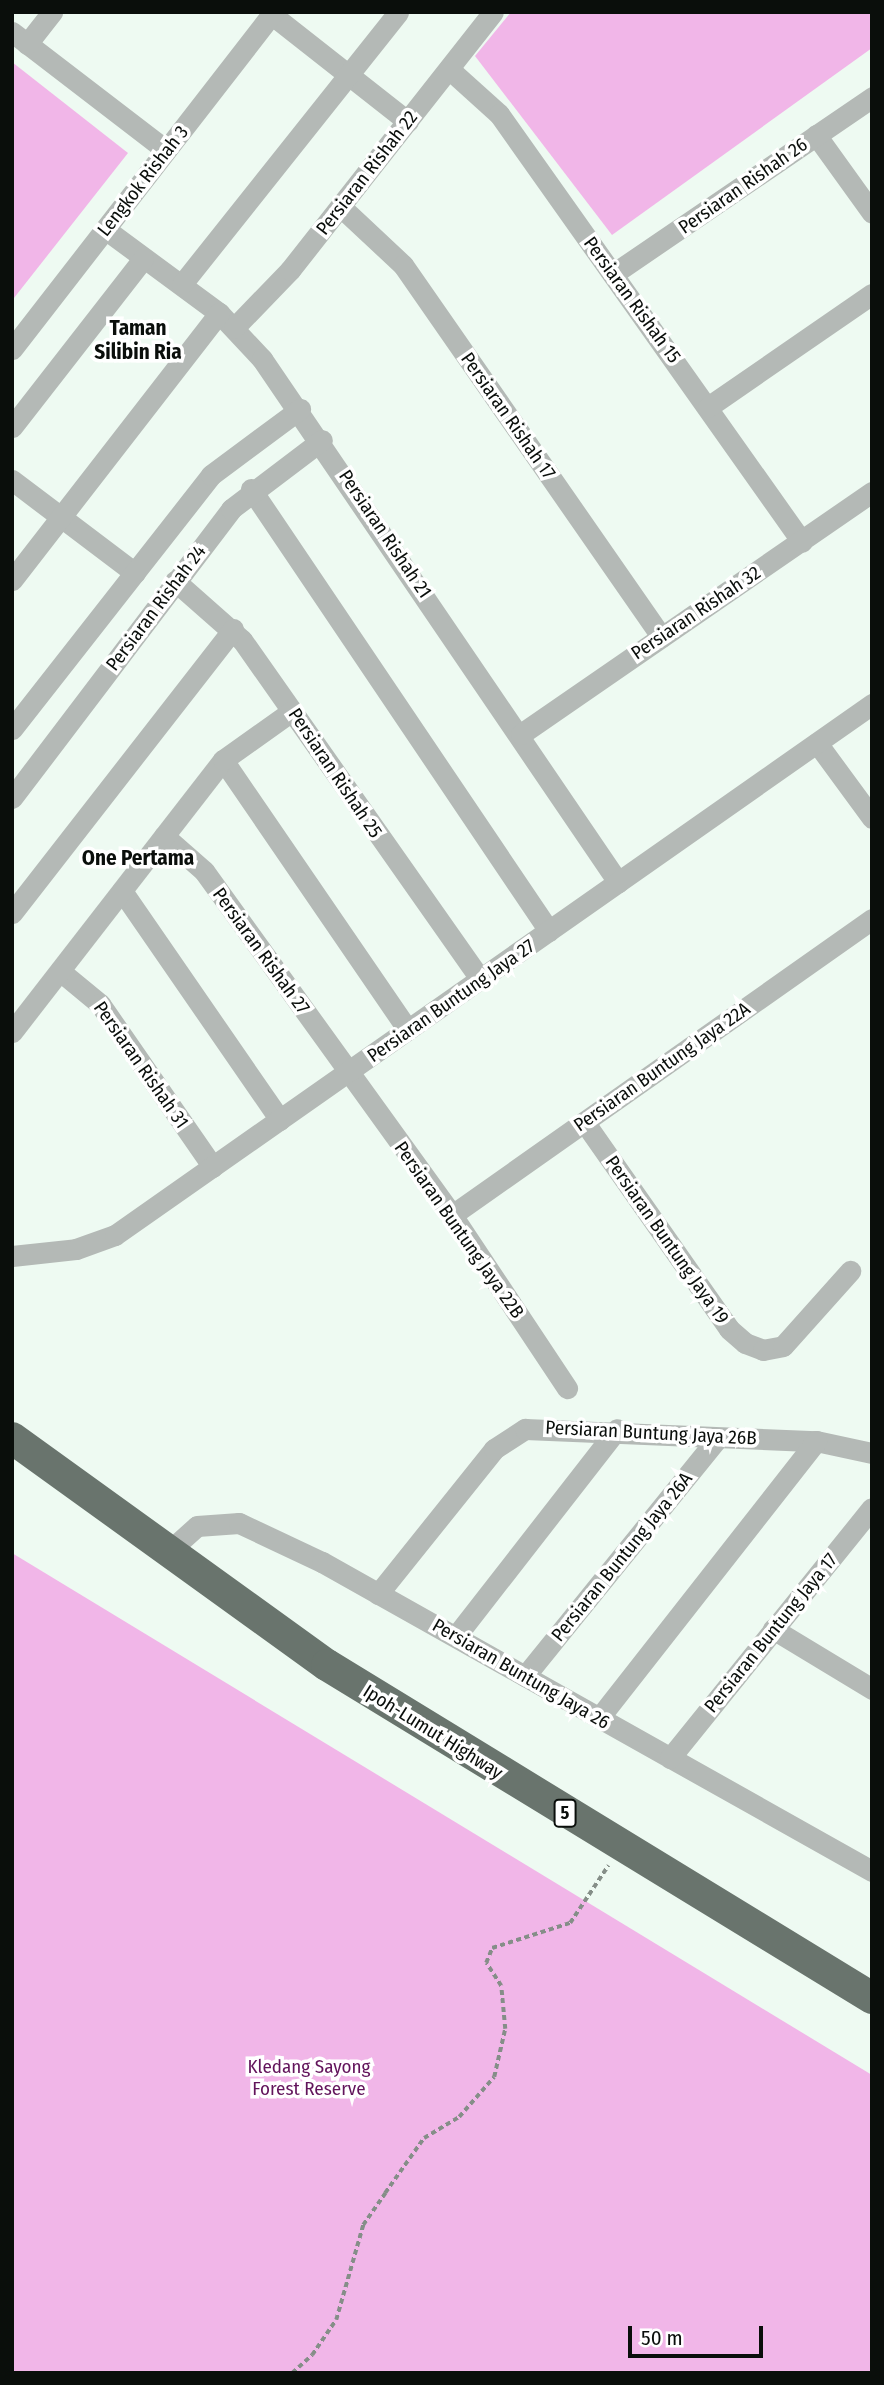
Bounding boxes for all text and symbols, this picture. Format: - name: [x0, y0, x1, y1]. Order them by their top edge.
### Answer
- street label: Persiaran Rishah 22: [312, 106, 422, 240]
- street label: Lengkok Rishah 3: [93, 121, 193, 241]
- street label: Persiaran Rishah 26: [674, 133, 812, 239]
- street label: Persiaran Rishah 15: [579, 232, 685, 368]
- district label: Taman Silibin Ria: [94, 315, 182, 365]
- street label: Persiaran Rishah 17: [456, 348, 560, 484]
- street label: Persiaran Rishah 21: [334, 466, 436, 602]
- street label: Persiaran Rishah 24: [101, 541, 211, 675]
- street label: Persiaran Rishah 32: [627, 561, 765, 665]
- street label: Persiaran Rishah 25: [283, 704, 387, 842]
- district label: One Pertama: [82, 845, 194, 871]
- street label: Persiaran Rishah 27: [208, 884, 314, 1018]
- street label: Persiaran Buntung Jaya 27: [363, 935, 539, 1067]
- street label: Persiaran Rishah 31: [89, 997, 193, 1133]
- street label: Persiaran Buntung Jaya 22A: [569, 997, 755, 1137]
- street label: Persiaran Buntung Jaya 22B: [389, 1137, 529, 1323]
- street label: Persiaran Buntung Jaya 19: [600, 1152, 734, 1328]
- street label: Persiaran Buntung Jaya 26B: [545, 1416, 757, 1450]
- street label: Persiaran Buntung Jaya 26A: [547, 1468, 697, 1646]
- street label: Persiaran Buntung Jaya 17: [700, 1549, 842, 1717]
- street label: Persiaran Buntung Jaya 26: [428, 1614, 614, 1734]
- street label: Ipoh-Lumut Highway: [359, 1680, 507, 1784]
- road number: 5: [553, 1798, 577, 1828]
- park label: Kledang Sayong Forest Reserve: [247, 2056, 371, 2100]
- scale bar: [632, 2312, 767, 2356]
- text: 50 m: [641, 2325, 683, 2351]

